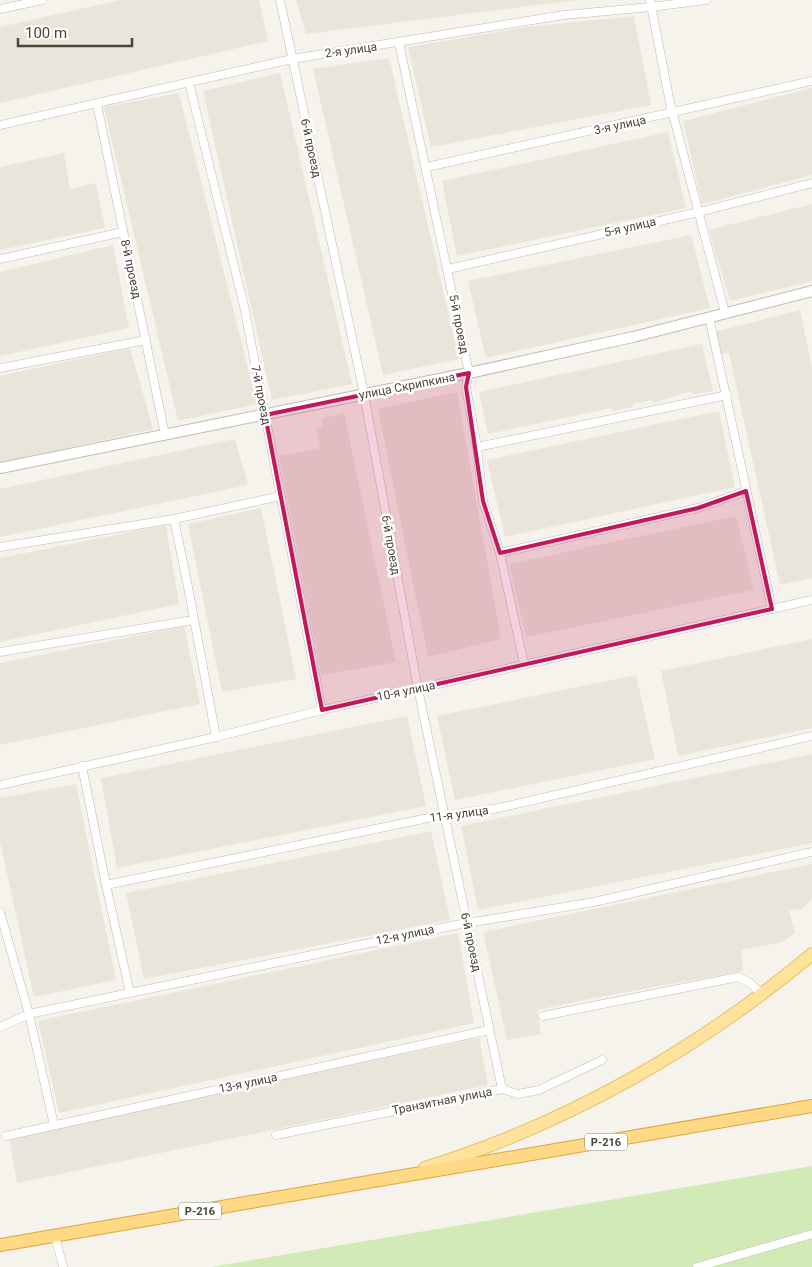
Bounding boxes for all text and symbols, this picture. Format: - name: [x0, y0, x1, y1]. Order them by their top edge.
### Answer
- scale bar: [18, 15, 131, 47]
- text: 100 m: [25, 24, 67, 42]
- street label: 2-я улица: [324, 39, 378, 61]
- street label: 3-я улица: [593, 113, 647, 137]
- street label: 6-й проезд: [298, 117, 324, 179]
- street label: 5-я улица: [603, 214, 657, 240]
- street label: 8-й проезд: [118, 238, 144, 300]
- street label: 5-й проезд: [446, 293, 472, 355]
- street label: 7-й проезд: [248, 364, 274, 426]
- street label: улица Скрипкина: [358, 370, 456, 402]
- street label: 6-й проезд: [379, 514, 403, 576]
- street label: 10-я улица: [376, 678, 436, 704]
- street label: 11-я улица: [429, 803, 489, 825]
- street label: 6-й проезд: [458, 911, 484, 973]
- street label: 12-я улица: [375, 922, 435, 948]
- street label: 13-я улица: [218, 1070, 278, 1096]
- street label: Транзитная улица: [391, 1084, 493, 1118]
- road number: Р-216: [585, 1134, 627, 1150]
- road number: Р-216: [179, 1202, 221, 1220]

